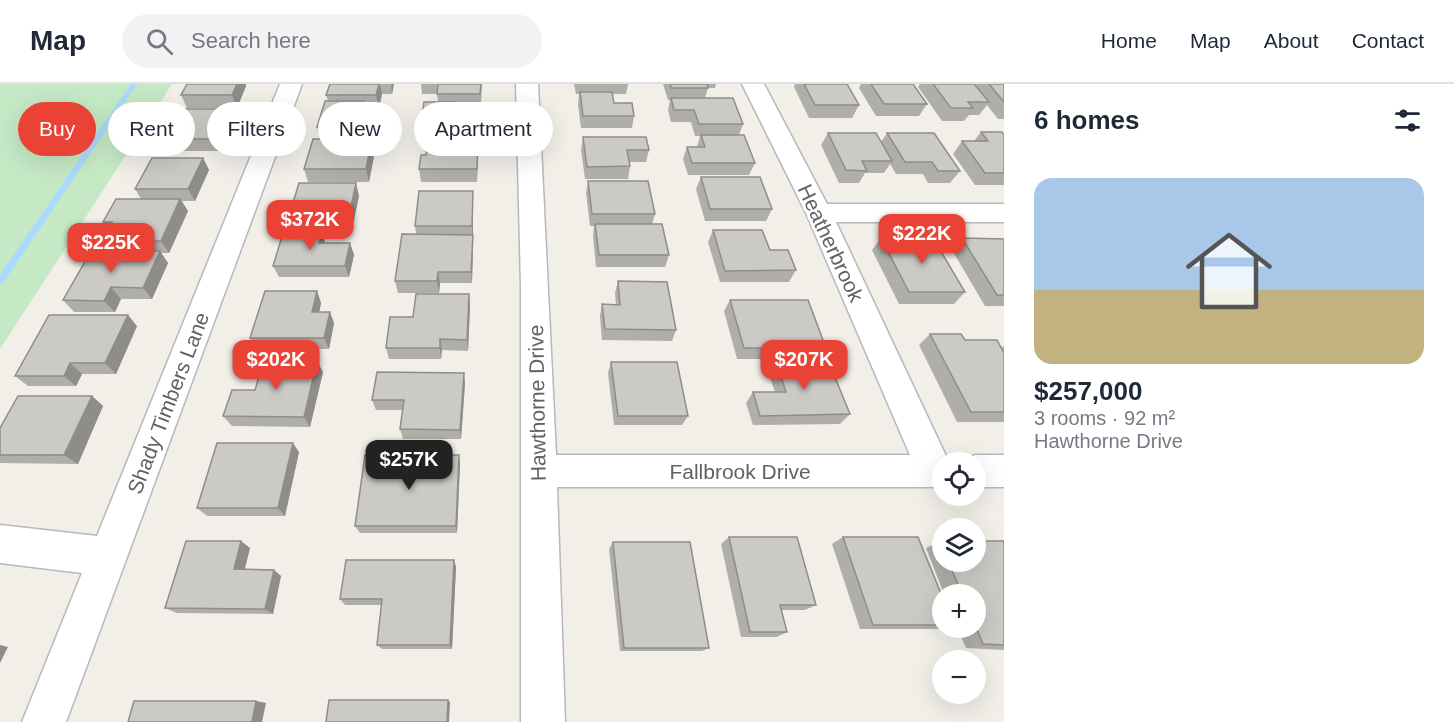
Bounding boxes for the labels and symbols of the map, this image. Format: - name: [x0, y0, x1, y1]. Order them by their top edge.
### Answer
- street label: Heatherbrook: [794, 180, 869, 306]
- pin: $372K: [268, 200, 352, 251]
- pin: $222K: [880, 214, 964, 265]
- pin: $225K: [69, 223, 153, 274]
- street label: Shady Timbers Lane: [123, 309, 213, 497]
- street label: Hawthorne Drive: [524, 325, 550, 481]
- pin: $202K: [234, 340, 318, 391]
- pin: $207K: [762, 340, 846, 391]
- pin: $257K: [367, 440, 451, 491]
- street label: Fallbrook Drive: [669, 460, 811, 483]

